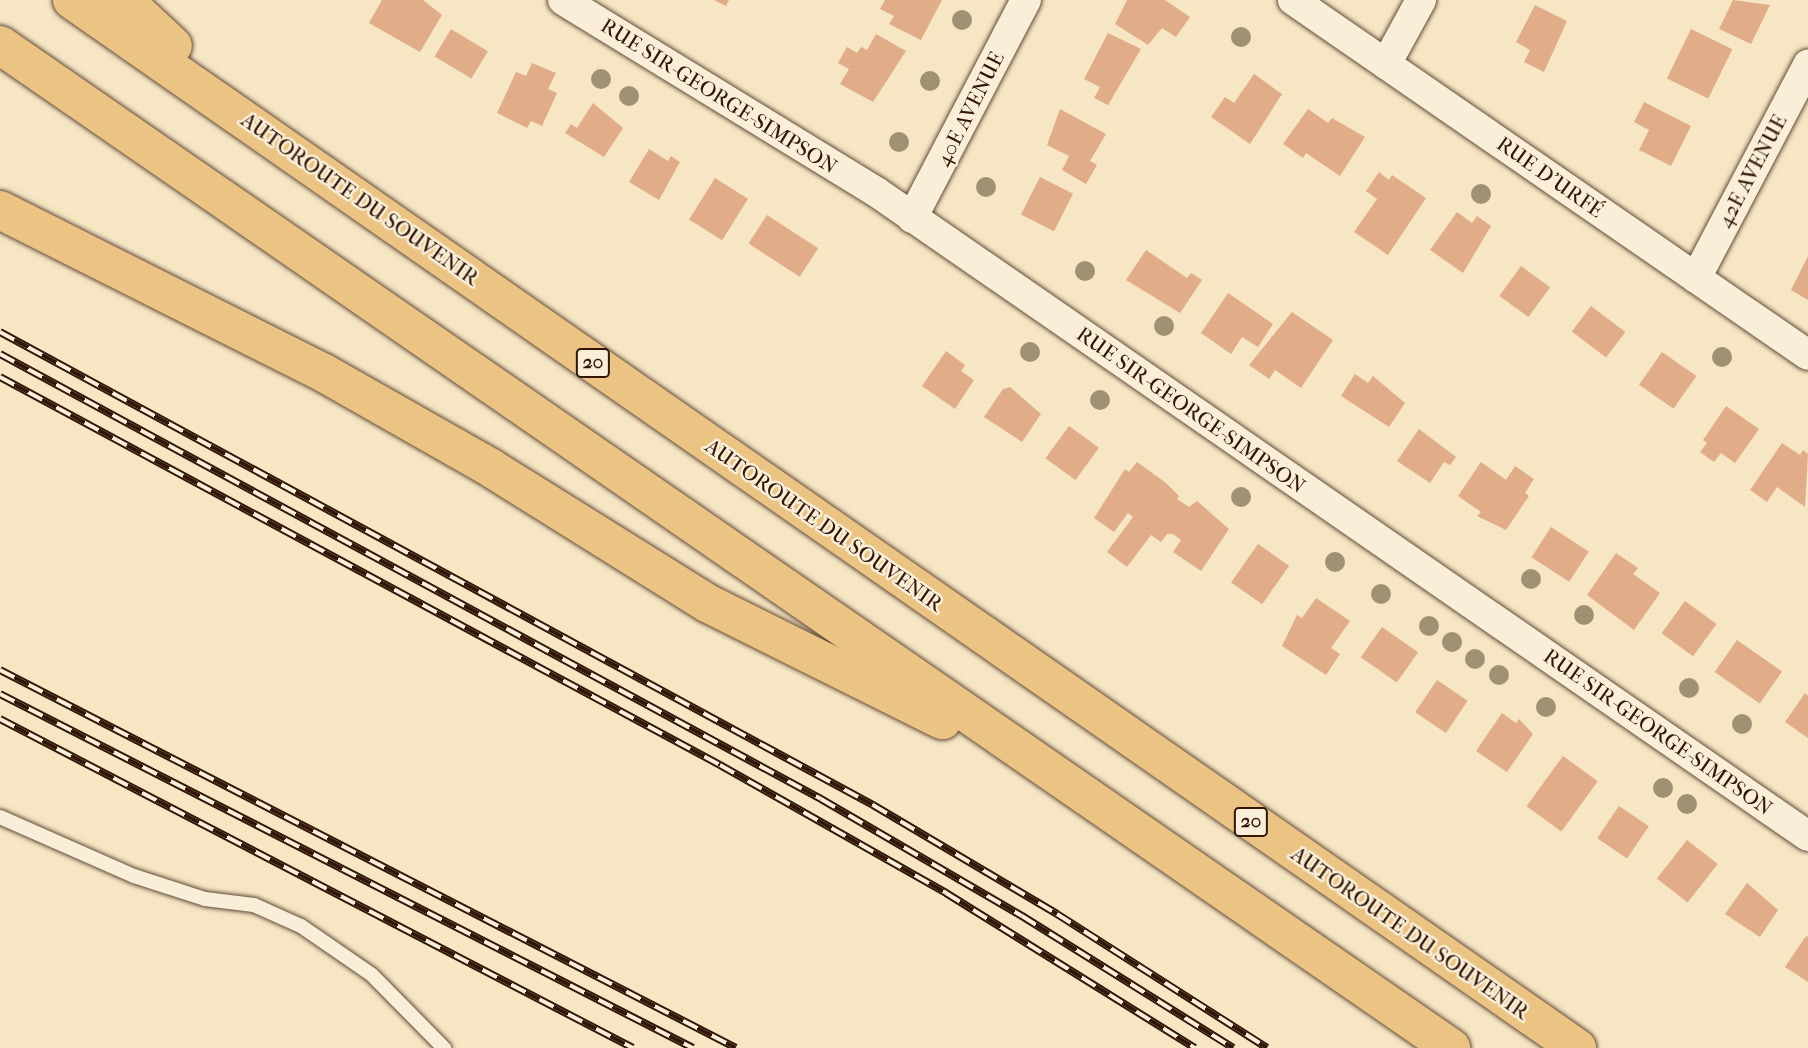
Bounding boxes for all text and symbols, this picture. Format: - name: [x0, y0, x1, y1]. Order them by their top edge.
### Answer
- street label: RUE SIR-GEORGE-SIMPSON: [596, 13, 842, 179]
- street label: 40E AVENUE: [930, 47, 1010, 171]
- street label: AUTOROUTE DU SOUVENIR: [236, 107, 484, 291]
- street label: 42E AVENUE: [1712, 110, 1792, 232]
- street label: RUE D'URFÉ: [1492, 131, 1608, 223]
- street label: RUE SIR-GEORGE-SIMPSON: [1072, 321, 1310, 499]
- road number: 20: [576, 348, 610, 378]
- street label: AUTOROUTE DU SOUVENIR: [700, 433, 948, 617]
- street label: RUE SIR-GEORGE-SIMPSON: [1539, 643, 1777, 821]
- road number: 20: [1234, 806, 1268, 838]
- street label: AUTOROUTE DU SOUVENIR: [1286, 841, 1534, 1025]

